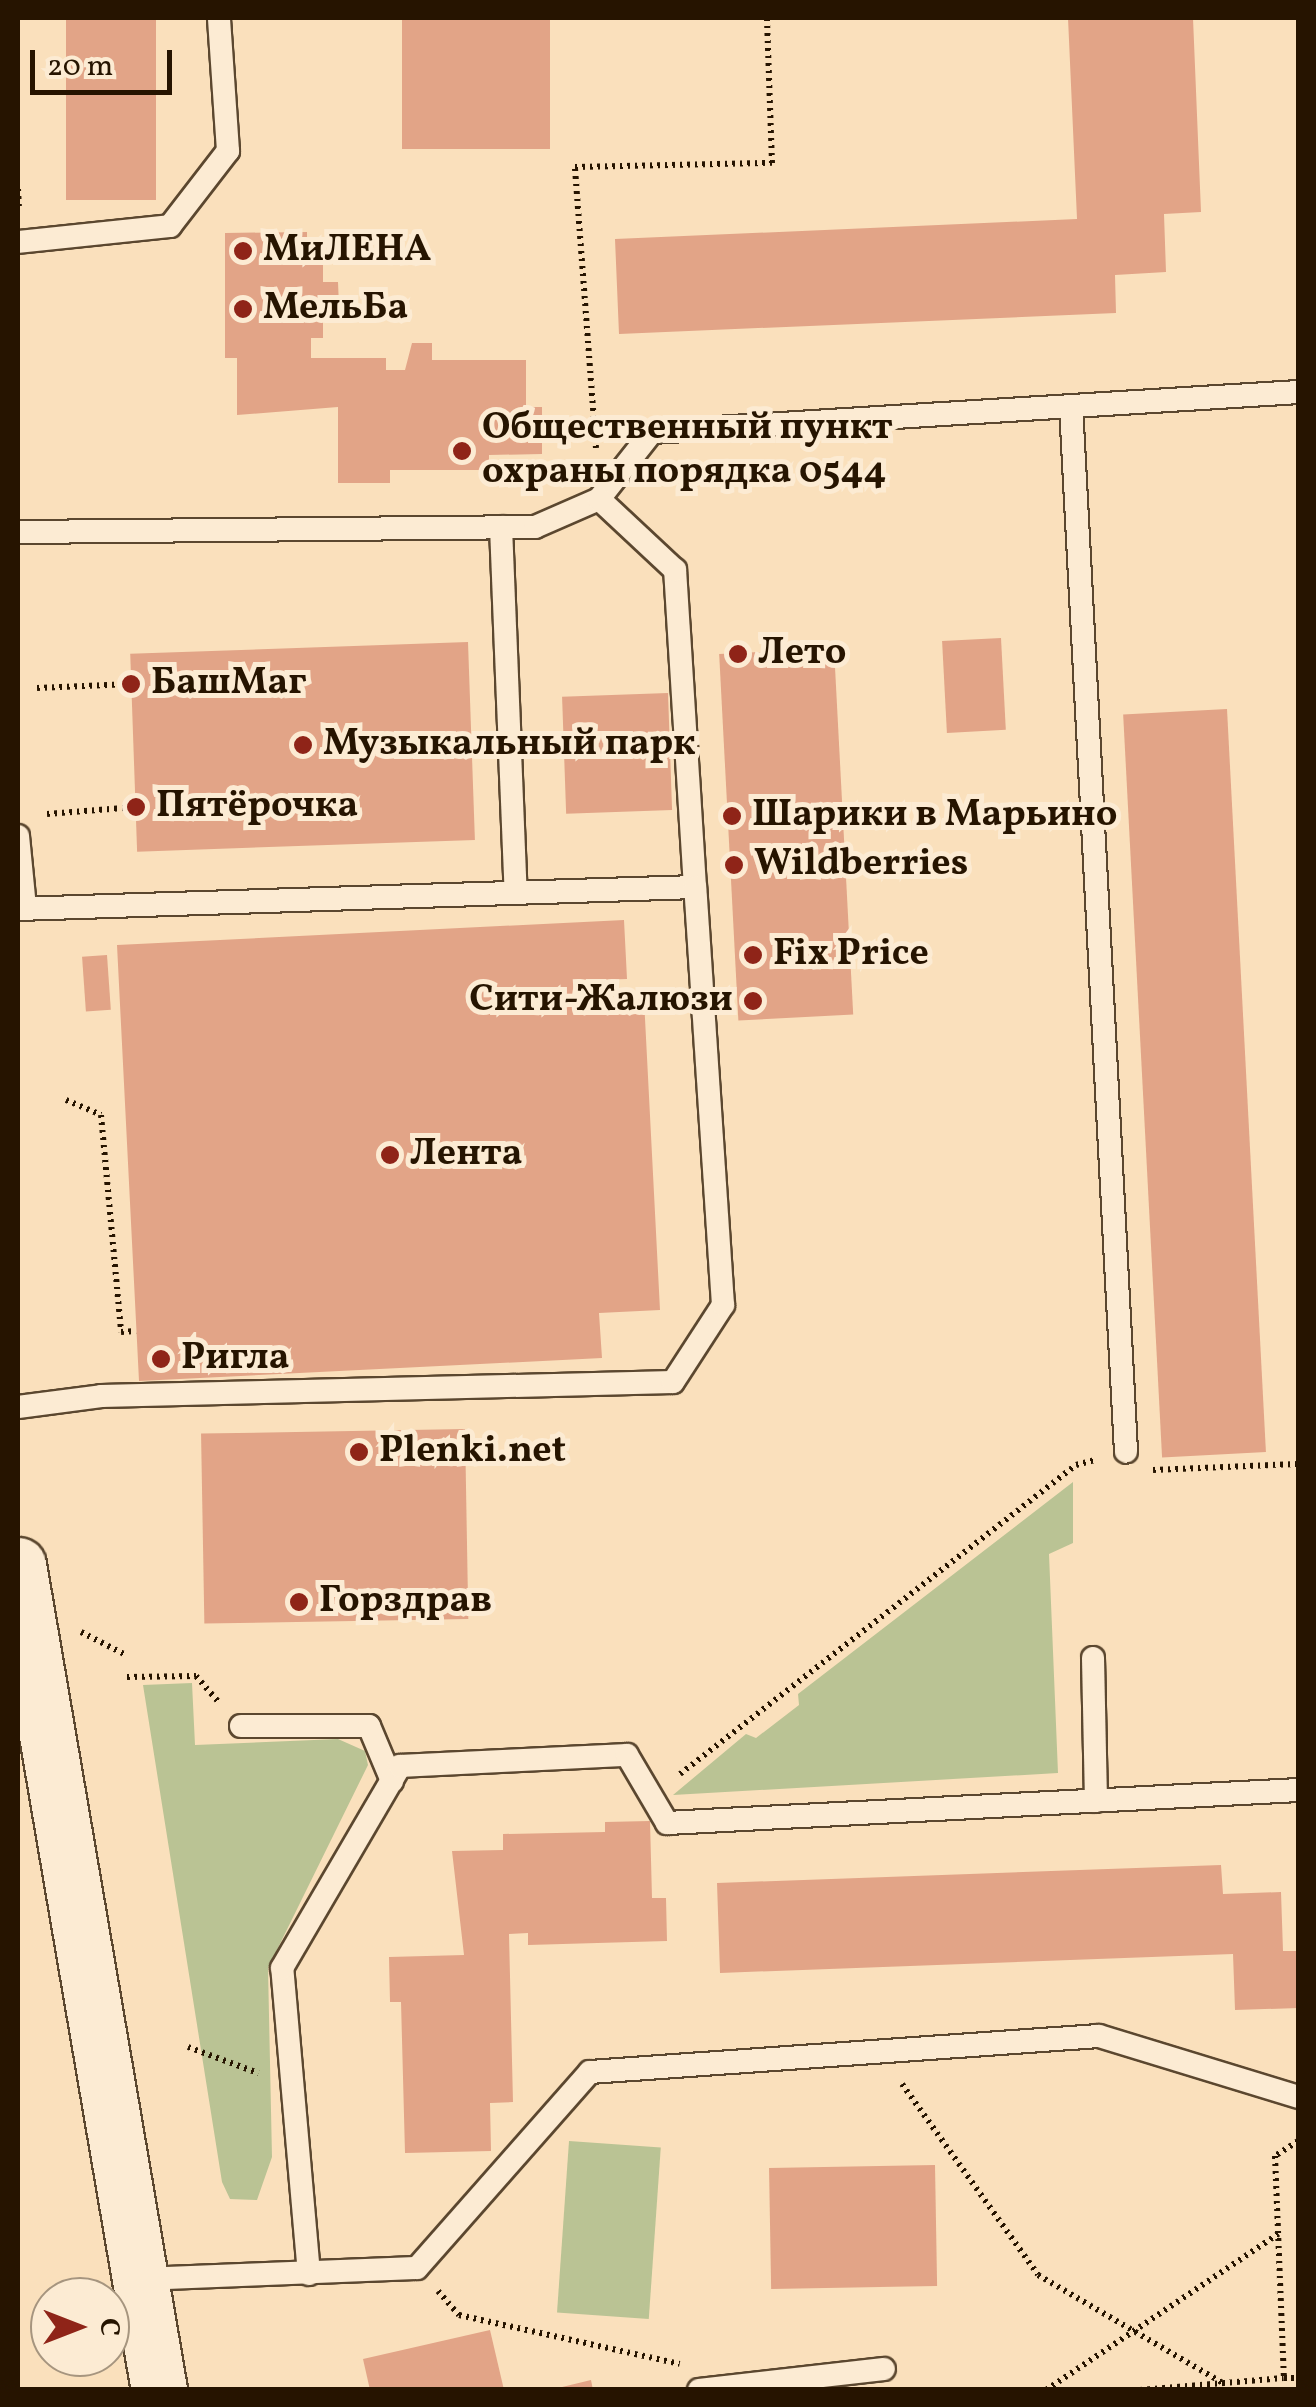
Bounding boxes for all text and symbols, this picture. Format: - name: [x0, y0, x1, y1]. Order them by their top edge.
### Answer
- scale bar: [35, 30, 178, 92]
- text: 20 m: [47, 46, 113, 88]
- place label: МиЛЕНА: [263, 228, 431, 274]
- marker: МиЛЕНА: [232, 240, 254, 262]
- place label: МельБа: [263, 286, 408, 332]
- marker: МельБа: [232, 298, 254, 320]
- place label: Общественный пункт охраны порядка 0544: [482, 406, 893, 496]
- marker: Общественный пункт охраны порядка 0544: [451, 440, 473, 462]
- place label: Лето: [758, 631, 847, 677]
- marker: Лето: [727, 643, 749, 665]
- place label: БашМаг: [151, 661, 306, 707]
- marker: БашМаг: [120, 673, 142, 695]
- place label: Музыкальный парк: [323, 722, 696, 768]
- marker: Музыкальный парк: [292, 734, 314, 756]
- place label: Пятёрочка: [156, 784, 358, 830]
- place label: Шарики в Марьино: [752, 793, 1118, 839]
- marker: Пятёрочка: [125, 796, 147, 818]
- marker: Шарики в Марьино: [721, 805, 743, 827]
- place label: Wildberries: [754, 842, 968, 888]
- marker: Wildberries: [723, 854, 745, 876]
- place label: Fix Price: [773, 932, 929, 978]
- marker: Fix Price: [742, 944, 764, 966]
- place label: Сити-Жалюзи: [469, 978, 733, 1024]
- marker: Сити-Жалюзи: [742, 990, 764, 1012]
- place label: Лента: [410, 1132, 522, 1178]
- marker: Лента: [379, 1144, 401, 1166]
- place label: Ригла: [181, 1336, 290, 1382]
- marker: Ригла: [150, 1348, 172, 1370]
- place label: Plenki.net: [379, 1429, 566, 1475]
- marker: Plenki.net: [348, 1441, 370, 1463]
- place label: Горздрав: [319, 1579, 492, 1625]
- marker: Горздрав: [288, 1591, 310, 1613]
- north arrow: [30, 2277, 130, 2377]
- text: С: [89, 2318, 128, 2336]

